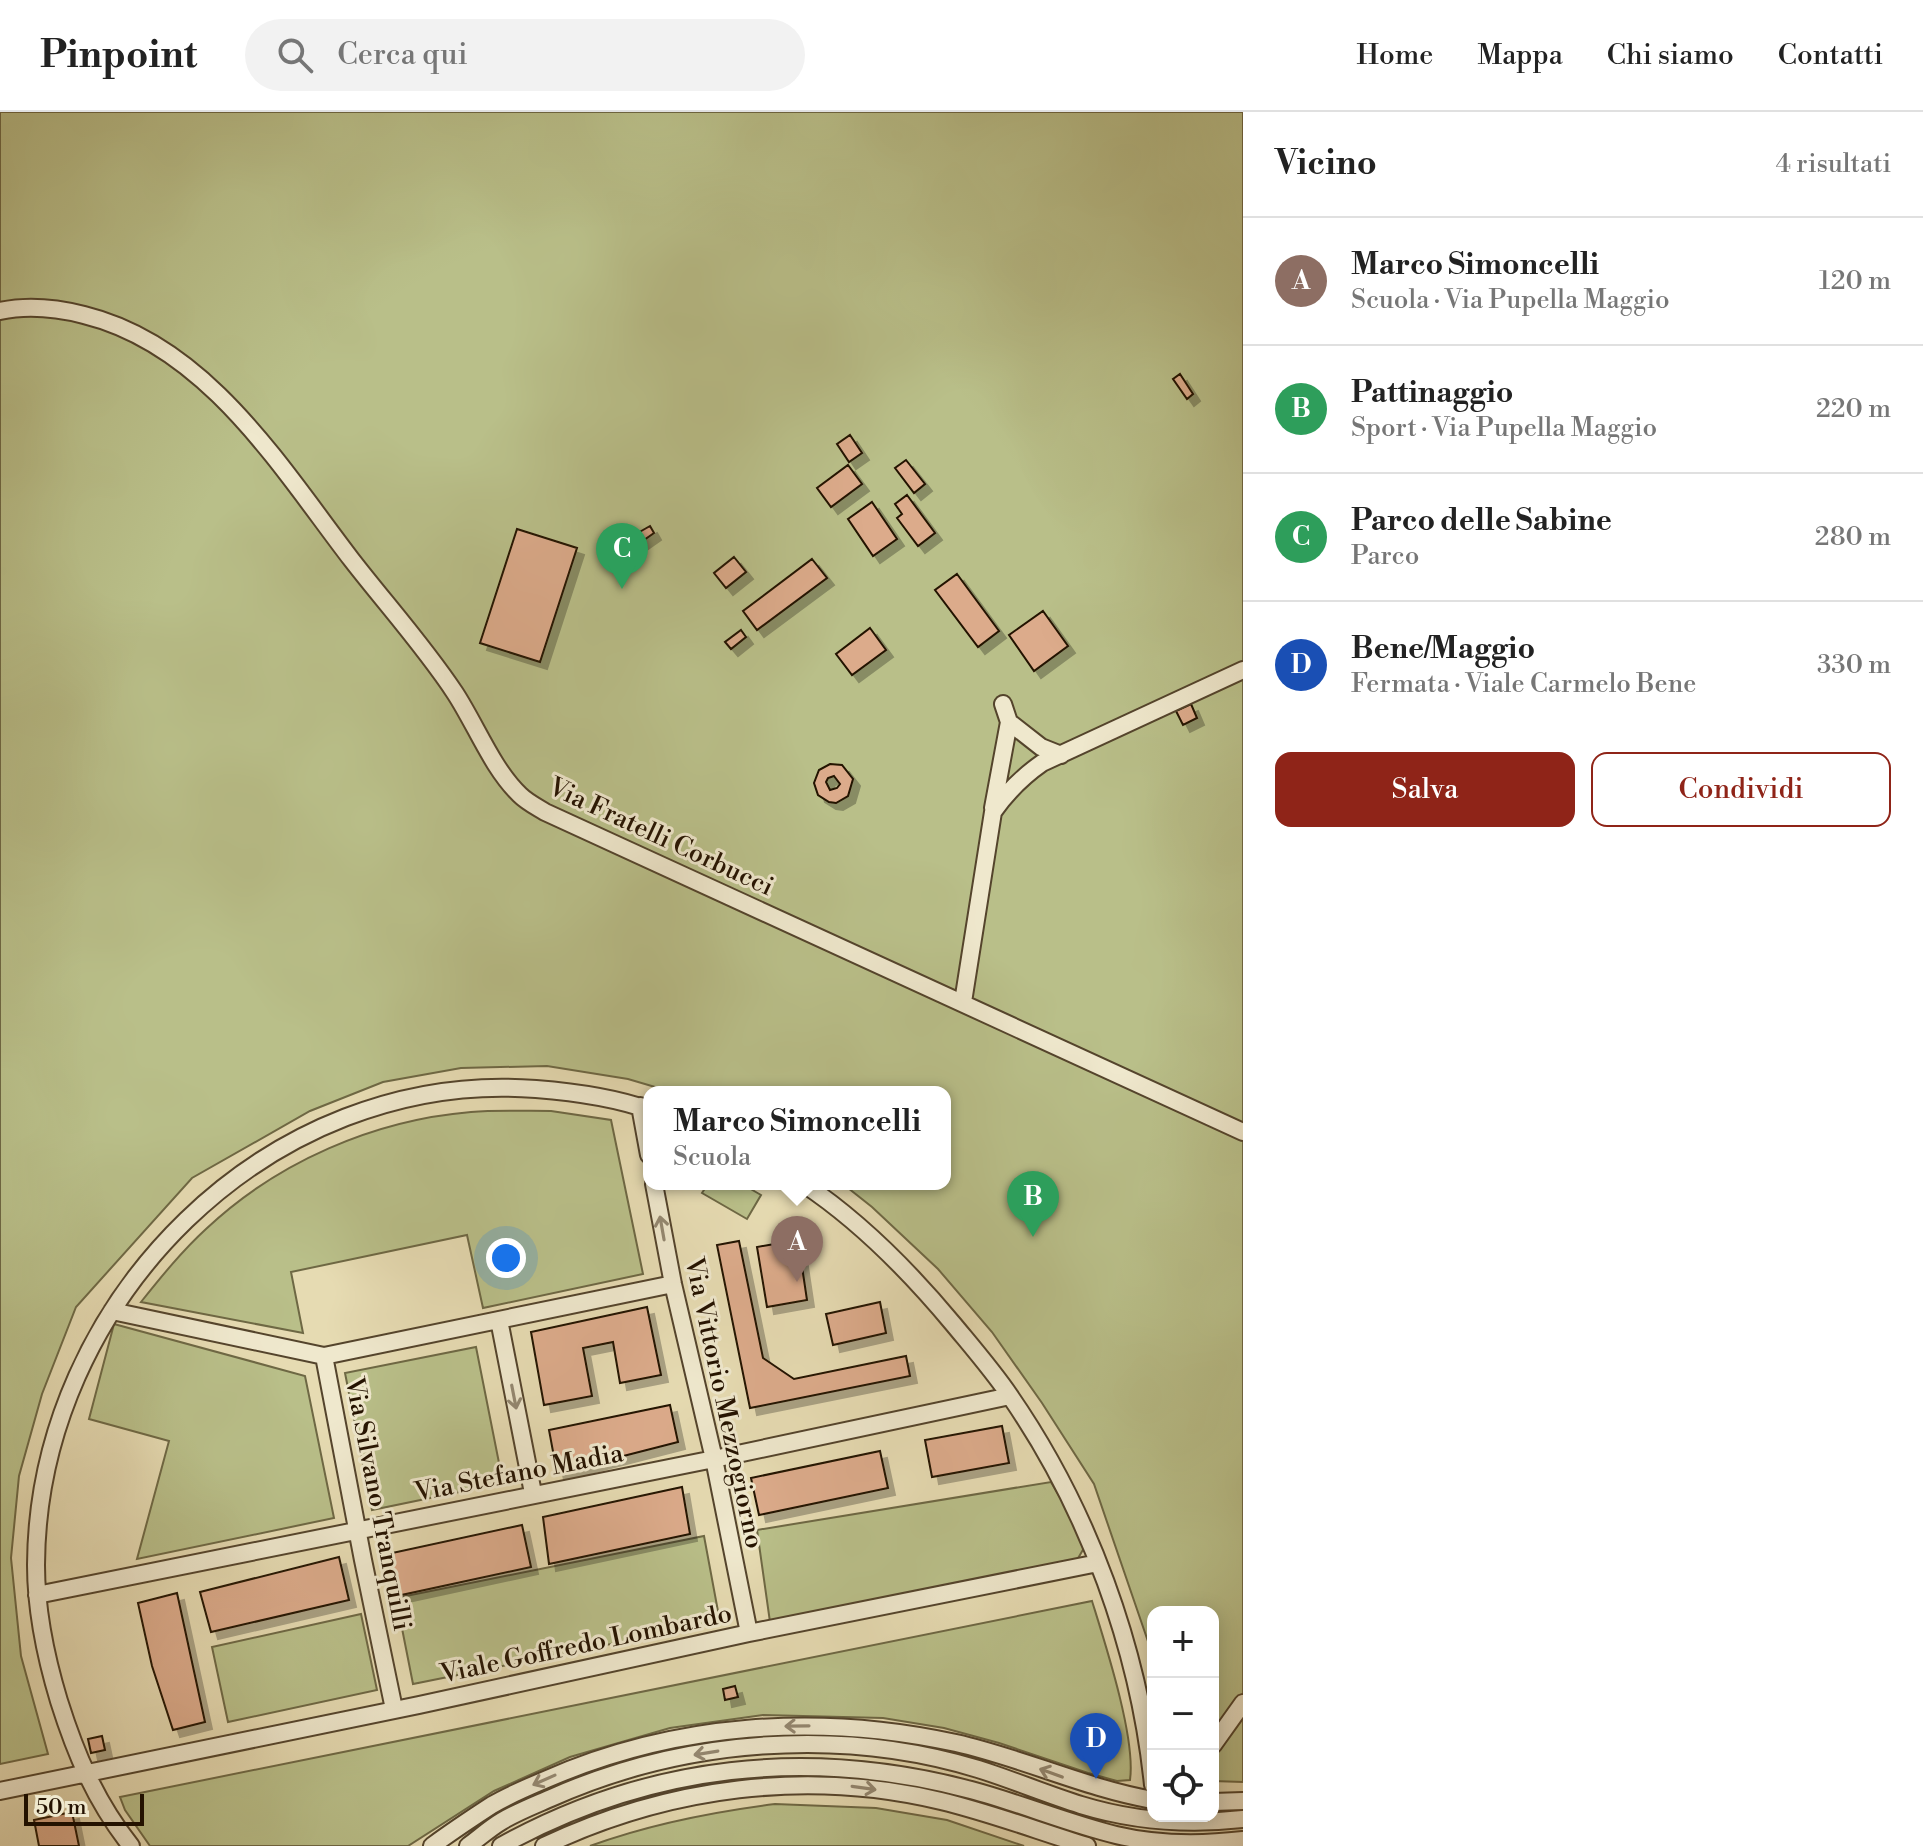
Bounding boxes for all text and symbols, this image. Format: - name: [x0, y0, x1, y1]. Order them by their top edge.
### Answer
- search box: [245, 19, 805, 91]
- text: Pinpoint: [40, 32, 197, 79]
- icon: search: [273, 33, 317, 77]
- text: Cerca qui: [337, 36, 468, 74]
- text: Home: [1357, 38, 1433, 73]
- text: Mappa: [1477, 38, 1563, 73]
- text: Chi siamo: [1607, 38, 1734, 73]
- text: Contatti: [1778, 38, 1883, 73]
- text: Vicino: [1275, 143, 1377, 185]
- text: 4 risultati: [1775, 148, 1891, 180]
- text: Marco Simoncelli: [1351, 246, 1599, 284]
- text: A: [1292, 265, 1310, 297]
- text: 120 m: [1819, 265, 1891, 297]
- text: Scuola · Via Pupella Maggio: [1351, 284, 1670, 316]
- text: Pattinaggio: [1351, 374, 1514, 412]
- text: B: [1291, 393, 1311, 425]
- text: 220 m: [1816, 393, 1891, 425]
- text: Sport · Via Pupella Maggio: [1351, 412, 1657, 444]
- text: Parco delle Sabine: [1351, 502, 1612, 540]
- text: C: [1292, 521, 1310, 553]
- text: 280 m: [1815, 521, 1891, 553]
- pin: C: [596, 523, 648, 589]
- text: Parco: [1351, 540, 1419, 572]
- text: Bene/Maggio: [1351, 630, 1535, 668]
- text: D: [1291, 649, 1311, 681]
- text: 330 m: [1817, 649, 1891, 681]
- text: Fermata · Viale Carmelo Bene: [1351, 668, 1696, 700]
- button: Salva: [1275, 752, 1575, 827]
- button: Condividi: [1591, 752, 1891, 827]
- street label: Via Fratelli Corbucci: [542, 770, 779, 903]
- popup: [643, 1086, 951, 1190]
- text: Marco Simoncelli: [673, 1103, 921, 1141]
- text: Scuola: [673, 1141, 751, 1173]
- pin: B: [1007, 1171, 1059, 1237]
- one-way arrow: [654, 1216, 669, 1241]
- pin: A: [771, 1216, 823, 1282]
- your location: [486, 1238, 526, 1278]
- street label: Via Vittorio Mezzogiorno: [677, 1254, 770, 1551]
- street label: Via Silvano Tranquilli: [338, 1374, 418, 1633]
- one-way arrow: [508, 1384, 523, 1409]
- street label: Via Stefano Madia: [411, 1437, 627, 1509]
- street label: Viale Goffredo Lombardo: [436, 1597, 735, 1691]
- map controls: [1147, 1606, 1219, 1822]
- button: +: [1147, 1606, 1219, 1678]
- button: −: [1147, 1678, 1219, 1750]
- pin: D: [1070, 1713, 1122, 1779]
- one-way arrow: [784, 1718, 811, 1734]
- one-way arrow: [694, 1746, 720, 1761]
- button: locate: [1147, 1750, 1219, 1822]
- one-way arrow: [1039, 1764, 1064, 1779]
- one-way arrow: [533, 1774, 557, 1789]
- one-way arrow: [851, 1781, 876, 1796]
- scale bar: [24, 1790, 144, 1826]
- text: 50 m: [36, 1794, 87, 1821]

